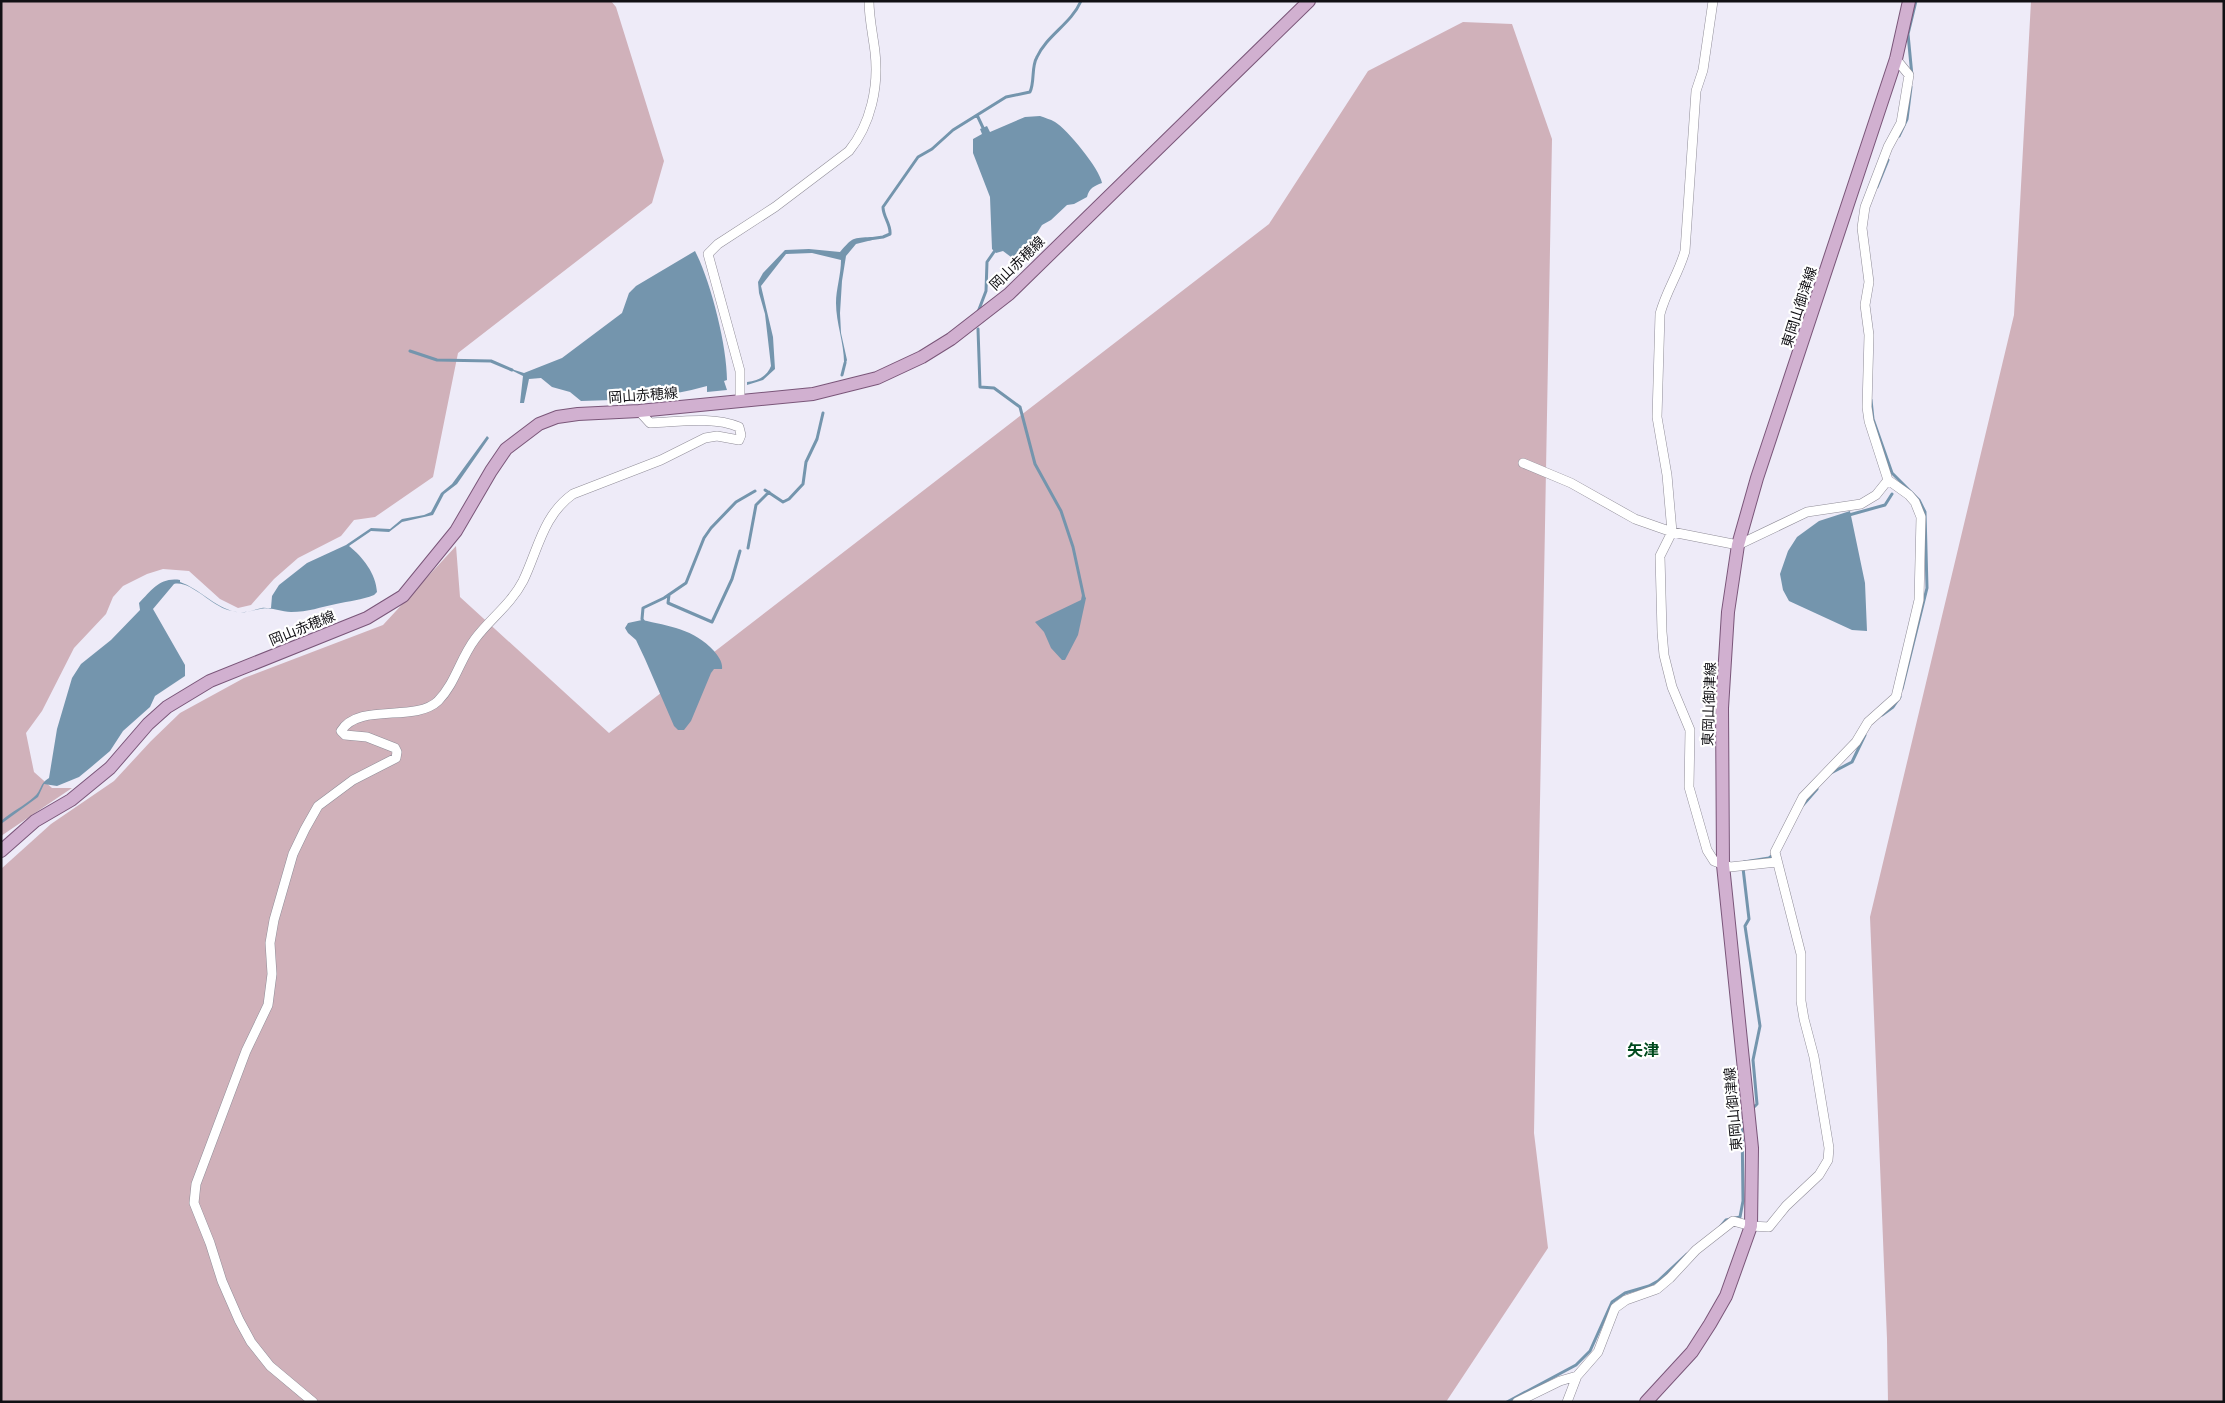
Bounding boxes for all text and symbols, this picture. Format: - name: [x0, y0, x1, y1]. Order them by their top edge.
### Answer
- street label: 岡山赤穂線: [986, 232, 1048, 293]
- street label: 東岡山御津線: [1777, 264, 1820, 349]
- street label: 岡山赤穂線: [607, 384, 678, 405]
- street label: 岡山赤穂線: [266, 607, 337, 649]
- street label: 東岡山御津線: [1699, 662, 1718, 746]
- district label: 矢津: [1627, 1040, 1659, 1060]
- street label: 東岡山御津線: [1720, 1066, 1745, 1152]

